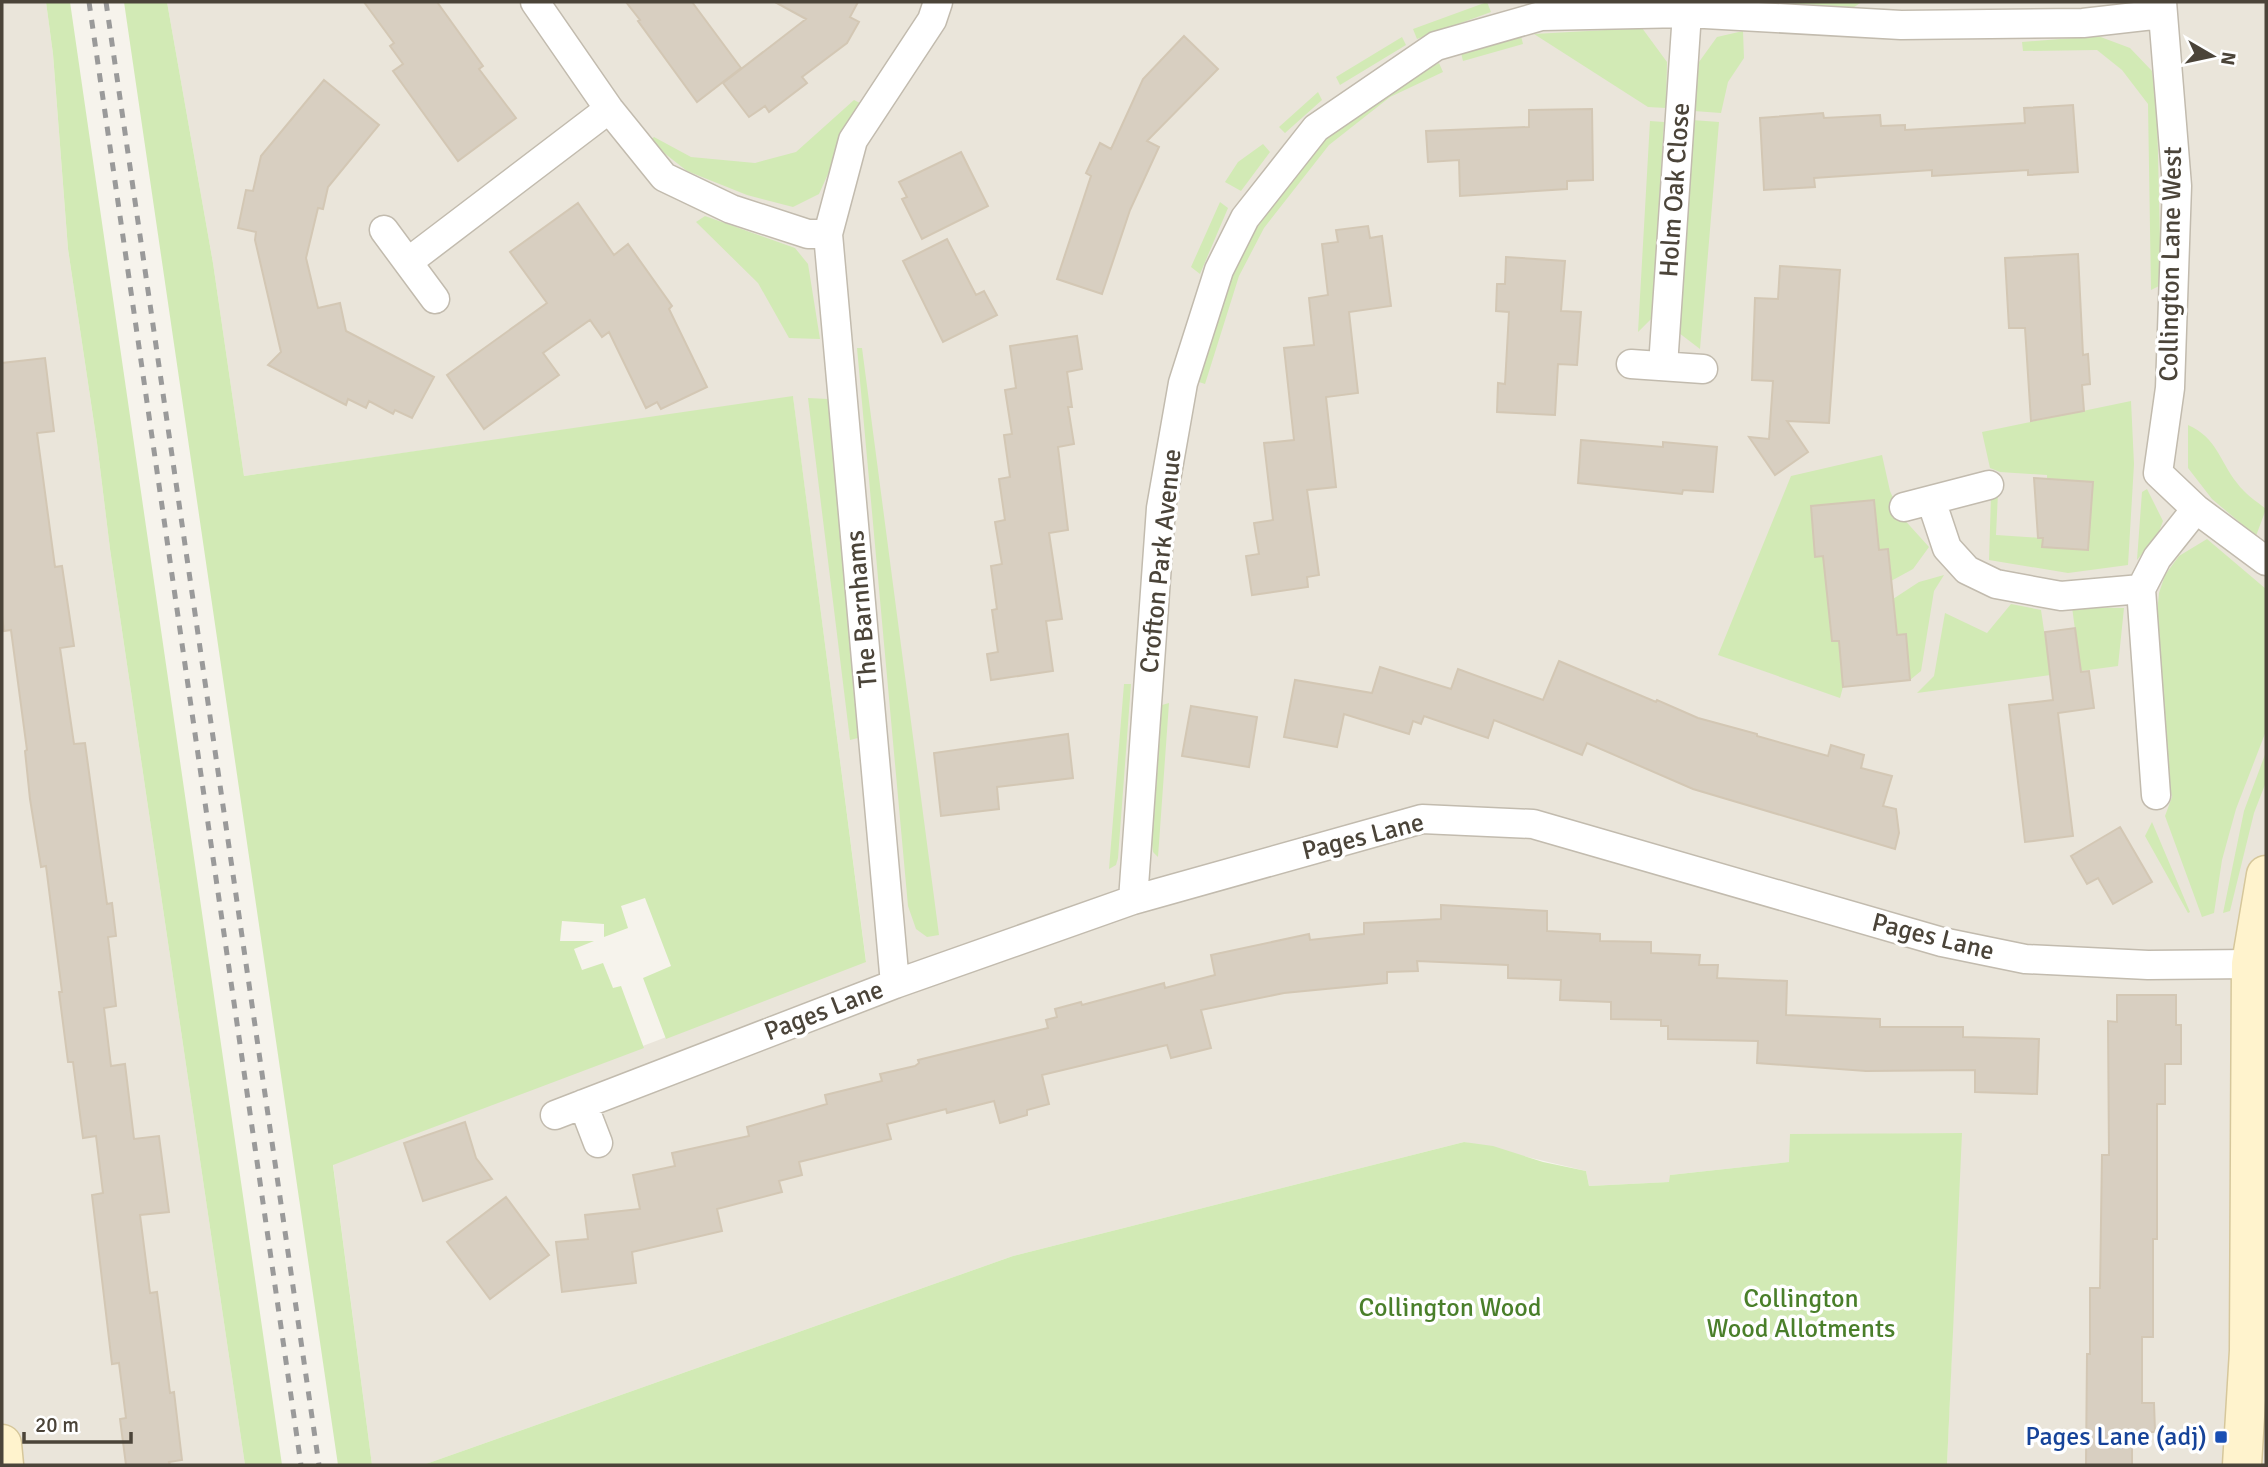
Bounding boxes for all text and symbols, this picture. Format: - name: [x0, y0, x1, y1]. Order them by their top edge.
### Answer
- north arrow: [2177, 21, 2247, 91]
- text: N: [2215, 50, 2241, 67]
- street label: Holm Oak Close: [1653, 102, 1697, 278]
- street label: Collington Lane West: [2153, 146, 2189, 382]
- street label: Crofton Park Avenue: [1133, 447, 1189, 675]
- street label: The Barnhams: [839, 529, 885, 689]
- street label: Pages Lane: [1299, 806, 1427, 868]
- street label: Pages Lane: [1869, 906, 1997, 968]
- street label: Pages Lane: [760, 974, 888, 1048]
- park label: Collington Wood Allotments: [1707, 1283, 1895, 1345]
- park label: Collington Wood: [1358, 1292, 1542, 1324]
- scale bar: [24, 1400, 131, 1444]
- text: 20 m: [35, 1412, 79, 1438]
- place label: Pages Lane (adj): [2025, 1421, 2207, 1453]
- marker: Pages Lane (adj): [2213, 1429, 2229, 1445]

